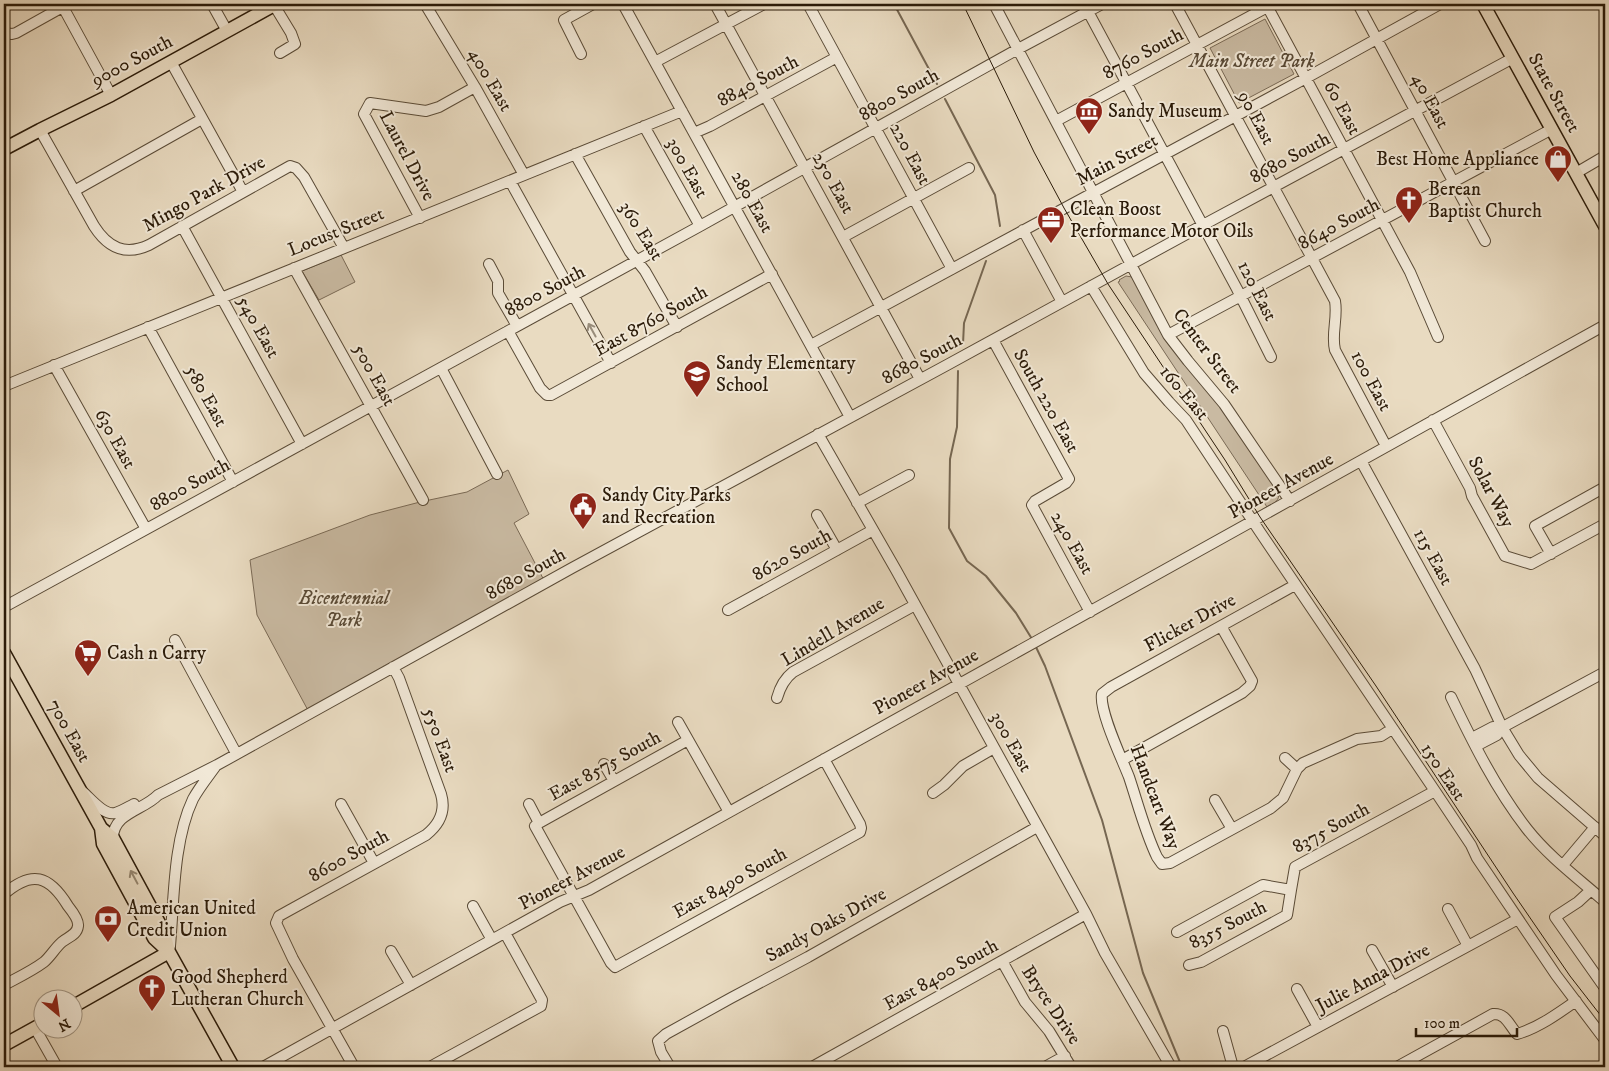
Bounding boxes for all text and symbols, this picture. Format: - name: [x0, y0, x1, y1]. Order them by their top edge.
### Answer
- street label: 8760 South: [1099, 23, 1187, 85]
- street label: 9000 South: [87, 30, 177, 92]
- street label: 400 East: [463, 44, 517, 116]
- street label: State Street: [1523, 49, 1585, 137]
- street label: 8840 South: [713, 50, 803, 112]
- park label: Main Street Park: [1187, 50, 1315, 73]
- street label: 8800 South: [855, 64, 943, 126]
- street label: 40 East: [1406, 69, 1454, 133]
- street label: 60 East: [1318, 77, 1366, 139]
- street label: 90 East: [1232, 86, 1280, 149]
- museum icon: Sandy Museum: [1074, 96, 1104, 135]
- place label: Sandy Museum: [1108, 100, 1222, 123]
- street label: Laurel Drive: [374, 107, 440, 205]
- street label: 220 East: [884, 119, 936, 189]
- street label: 8680 South: [1246, 127, 1334, 189]
- street label: Main Street: [1072, 129, 1162, 191]
- street label: 300 East: [661, 134, 713, 202]
- shop icon: Best Home Appliance: [1543, 144, 1573, 183]
- street label: 250 East: [807, 148, 859, 218]
- place label: Best Home Appliance: [1376, 148, 1539, 171]
- street label: Mingo Park Drive: [139, 151, 269, 237]
- street label: 280 East: [726, 167, 778, 237]
- place label: Berean Baptist Church: [1428, 178, 1542, 223]
- church icon: Berean Baptist Church: [1394, 185, 1424, 224]
- street label: 8640 South: [1294, 193, 1384, 255]
- street label: 360 East: [614, 197, 668, 265]
- place label: Clean Boost Performance Motor Oils: [1070, 198, 1253, 243]
- street label: Locust Street: [285, 202, 387, 262]
- office icon: Clean Boost Performance Motor Oils: [1036, 205, 1066, 244]
- street label: 120 East: [1232, 257, 1282, 325]
- street label: 8800 South: [501, 260, 589, 322]
- street label: East 8760 South: [590, 280, 712, 362]
- street label: 540 East: [232, 292, 284, 362]
- street label: Center Street: [1168, 304, 1246, 398]
- one-way arrow: [587, 322, 597, 337]
- street label: 8680 South: [878, 328, 966, 390]
- street label: 500 East: [347, 340, 401, 410]
- street label: South 220 East: [1008, 345, 1084, 457]
- street label: 100 East: [1345, 347, 1397, 415]
- place label: Sandy Elementary School: [716, 352, 856, 397]
- school or university icon: Sandy Elementary School: [682, 359, 712, 398]
- street label: 580 East: [180, 361, 232, 431]
- street label: 160 East: [1154, 361, 1214, 425]
- street label: 630 East: [89, 405, 141, 473]
- street label: Pioneer Avenue: [1224, 448, 1338, 524]
- street label: Solar Way: [1463, 452, 1520, 532]
- street label: 8800 South: [146, 454, 234, 516]
- place label: Sandy City Parks and Recreation: [602, 484, 731, 529]
- public building icon: Sandy City Parks and Recreation: [568, 491, 598, 530]
- street label: 240 East: [1045, 507, 1099, 579]
- street label: 8620 South: [748, 524, 836, 586]
- street label: 115 East: [1408, 525, 1458, 589]
- street label: 8680 South: [482, 543, 570, 605]
- park label: Bicentennial Park: [298, 587, 391, 632]
- street label: Flicker Drive: [1140, 588, 1240, 658]
- street label: Lindell Avenue: [777, 592, 889, 672]
- supermarket icon: Cash n Carry: [73, 638, 103, 677]
- place label: Cash n Carry: [107, 642, 207, 665]
- street label: Pioneer Avenue: [869, 644, 983, 720]
- street label: 700 East: [42, 695, 96, 767]
- street label: 550 East: [418, 705, 462, 775]
- street label: 300 East: [985, 708, 1037, 776]
- street label: East 8575 South: [545, 726, 665, 806]
- street label: 150 East: [1415, 739, 1471, 805]
- street label: Handcart Way: [1125, 741, 1186, 853]
- street label: 8375 South: [1288, 797, 1374, 859]
- street label: 8600 South: [305, 825, 393, 887]
- street label: Pioneer Avenue: [515, 840, 629, 916]
- street label: East 8490 South: [669, 842, 791, 924]
- one-way arrow: [129, 869, 139, 884]
- street label: Sandy Oaks Drive: [762, 882, 890, 968]
- street label: 8355 South: [1185, 896, 1271, 954]
- place label: American United Credit Union: [127, 897, 256, 942]
- bank icon: American United Credit Union: [93, 904, 123, 943]
- street label: East 8400 South: [880, 934, 1002, 1016]
- street label: Julie Anna Drive: [1311, 938, 1434, 1019]
- street label: Bryce Drive: [1016, 961, 1086, 1049]
- place label: Good Shepherd Lutheran Church: [171, 966, 304, 1011]
- church icon: Good Shepherd Lutheran Church: [137, 973, 167, 1012]
- north arrow: [32, 988, 82, 1038]
- scale bar: [1416, 1006, 1518, 1038]
- text: N: [54, 1014, 73, 1035]
- text: 100 m: [1424, 1014, 1460, 1033]

